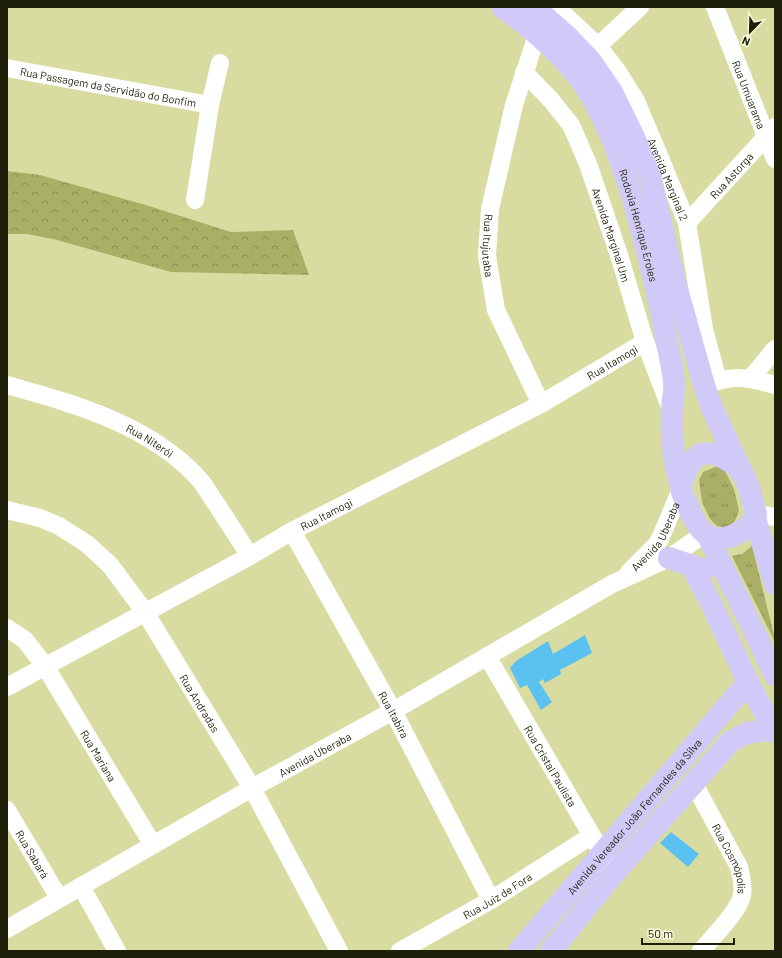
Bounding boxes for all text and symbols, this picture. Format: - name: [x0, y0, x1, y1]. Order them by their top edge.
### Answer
- north arrow: [730, 12, 770, 52]
- text: N: [740, 34, 752, 49]
- street label: Rua Umuarama: [730, 58, 769, 131]
- street label: Rua Passagem da Servidão do Bonfim: [19, 64, 197, 109]
- street label: Avenida Marginal 2: [646, 136, 692, 222]
- street label: Rua Astorga: [707, 149, 755, 201]
- street label: Rodovia Henrique Eroles: [617, 167, 661, 283]
- street label: Avenida Marginal Um: [590, 186, 633, 283]
- street label: Rua Itujutaba: [481, 214, 497, 278]
- street label: Rua Itamogi: [584, 342, 640, 382]
- street label: Rua Niterói: [124, 421, 177, 460]
- street label: Rua Itamogi: [298, 495, 354, 532]
- street label: Avenida Uberaba: [628, 500, 681, 573]
- street label: Rua Andradas: [178, 672, 223, 734]
- street label: Rua Itabira: [377, 689, 412, 740]
- street label: Rua Cristal Paulista: [522, 723, 580, 809]
- street label: Rua Mariana: [78, 727, 120, 784]
- street label: Avenida Uberaba: [276, 729, 353, 779]
- street label: Avenida Vereador João Fernandes da Silva: [564, 736, 704, 897]
- street label: Rua Cosmópolis: [710, 821, 749, 895]
- street label: Rua Sabará: [14, 827, 52, 880]
- street label: Rua Juiz de Fora: [460, 869, 534, 921]
- scale bar: [642, 920, 734, 946]
- text: 50 m: [648, 926, 673, 940]

